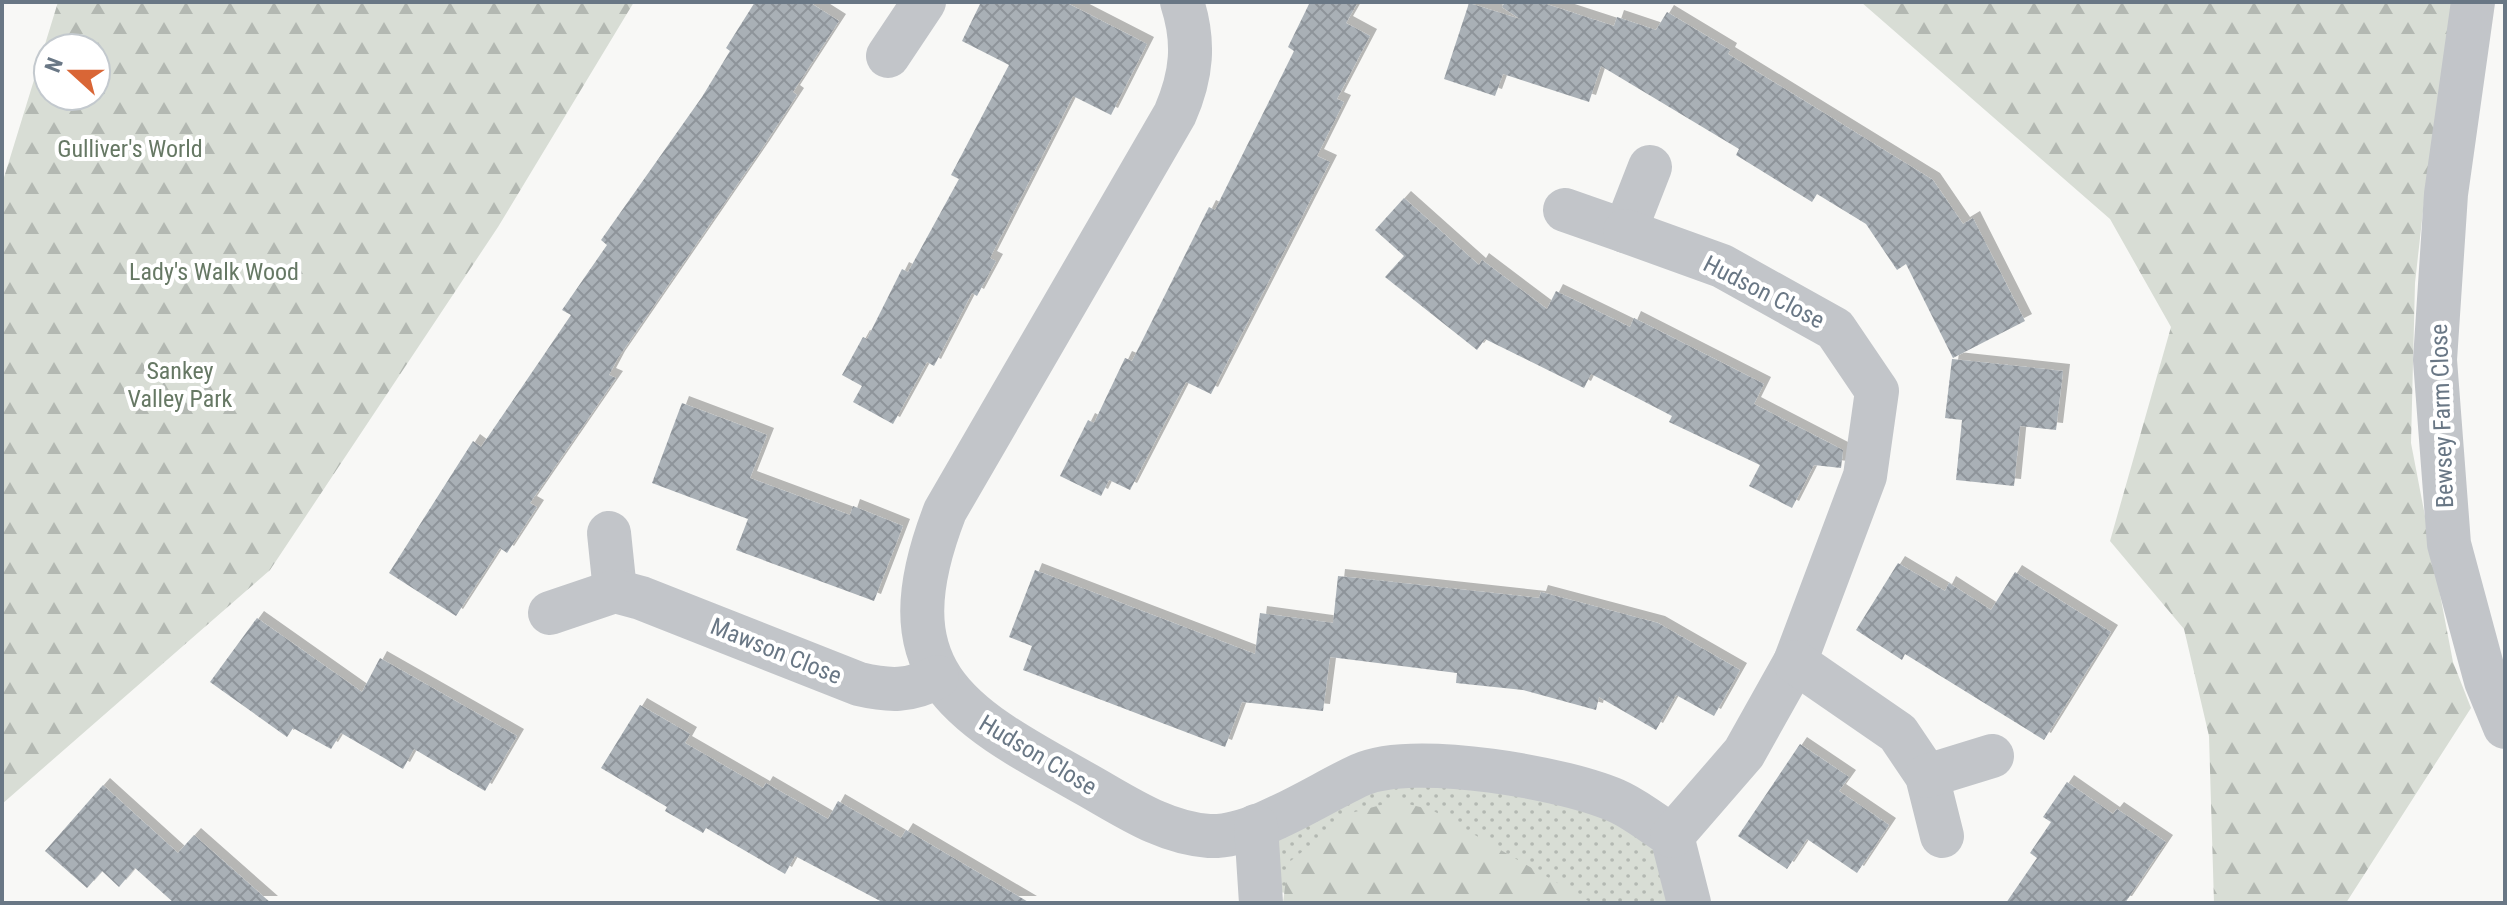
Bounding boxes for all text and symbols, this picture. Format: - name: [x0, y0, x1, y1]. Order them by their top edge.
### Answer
- north arrow: [32, 32, 112, 112]
- text: N: [40, 54, 68, 76]
- park label: Gulliver's World: [57, 135, 203, 163]
- street label: Hudson Close: [1699, 250, 1829, 334]
- park label: Lady's Walk Wood: [129, 258, 299, 286]
- street label: Bewsey Farm Close: [2425, 323, 2459, 509]
- park label: Sankey Valley Park: [128, 357, 233, 413]
- street label: Mawson Close: [706, 612, 846, 690]
- street label: Hudson Close: [974, 709, 1102, 801]

